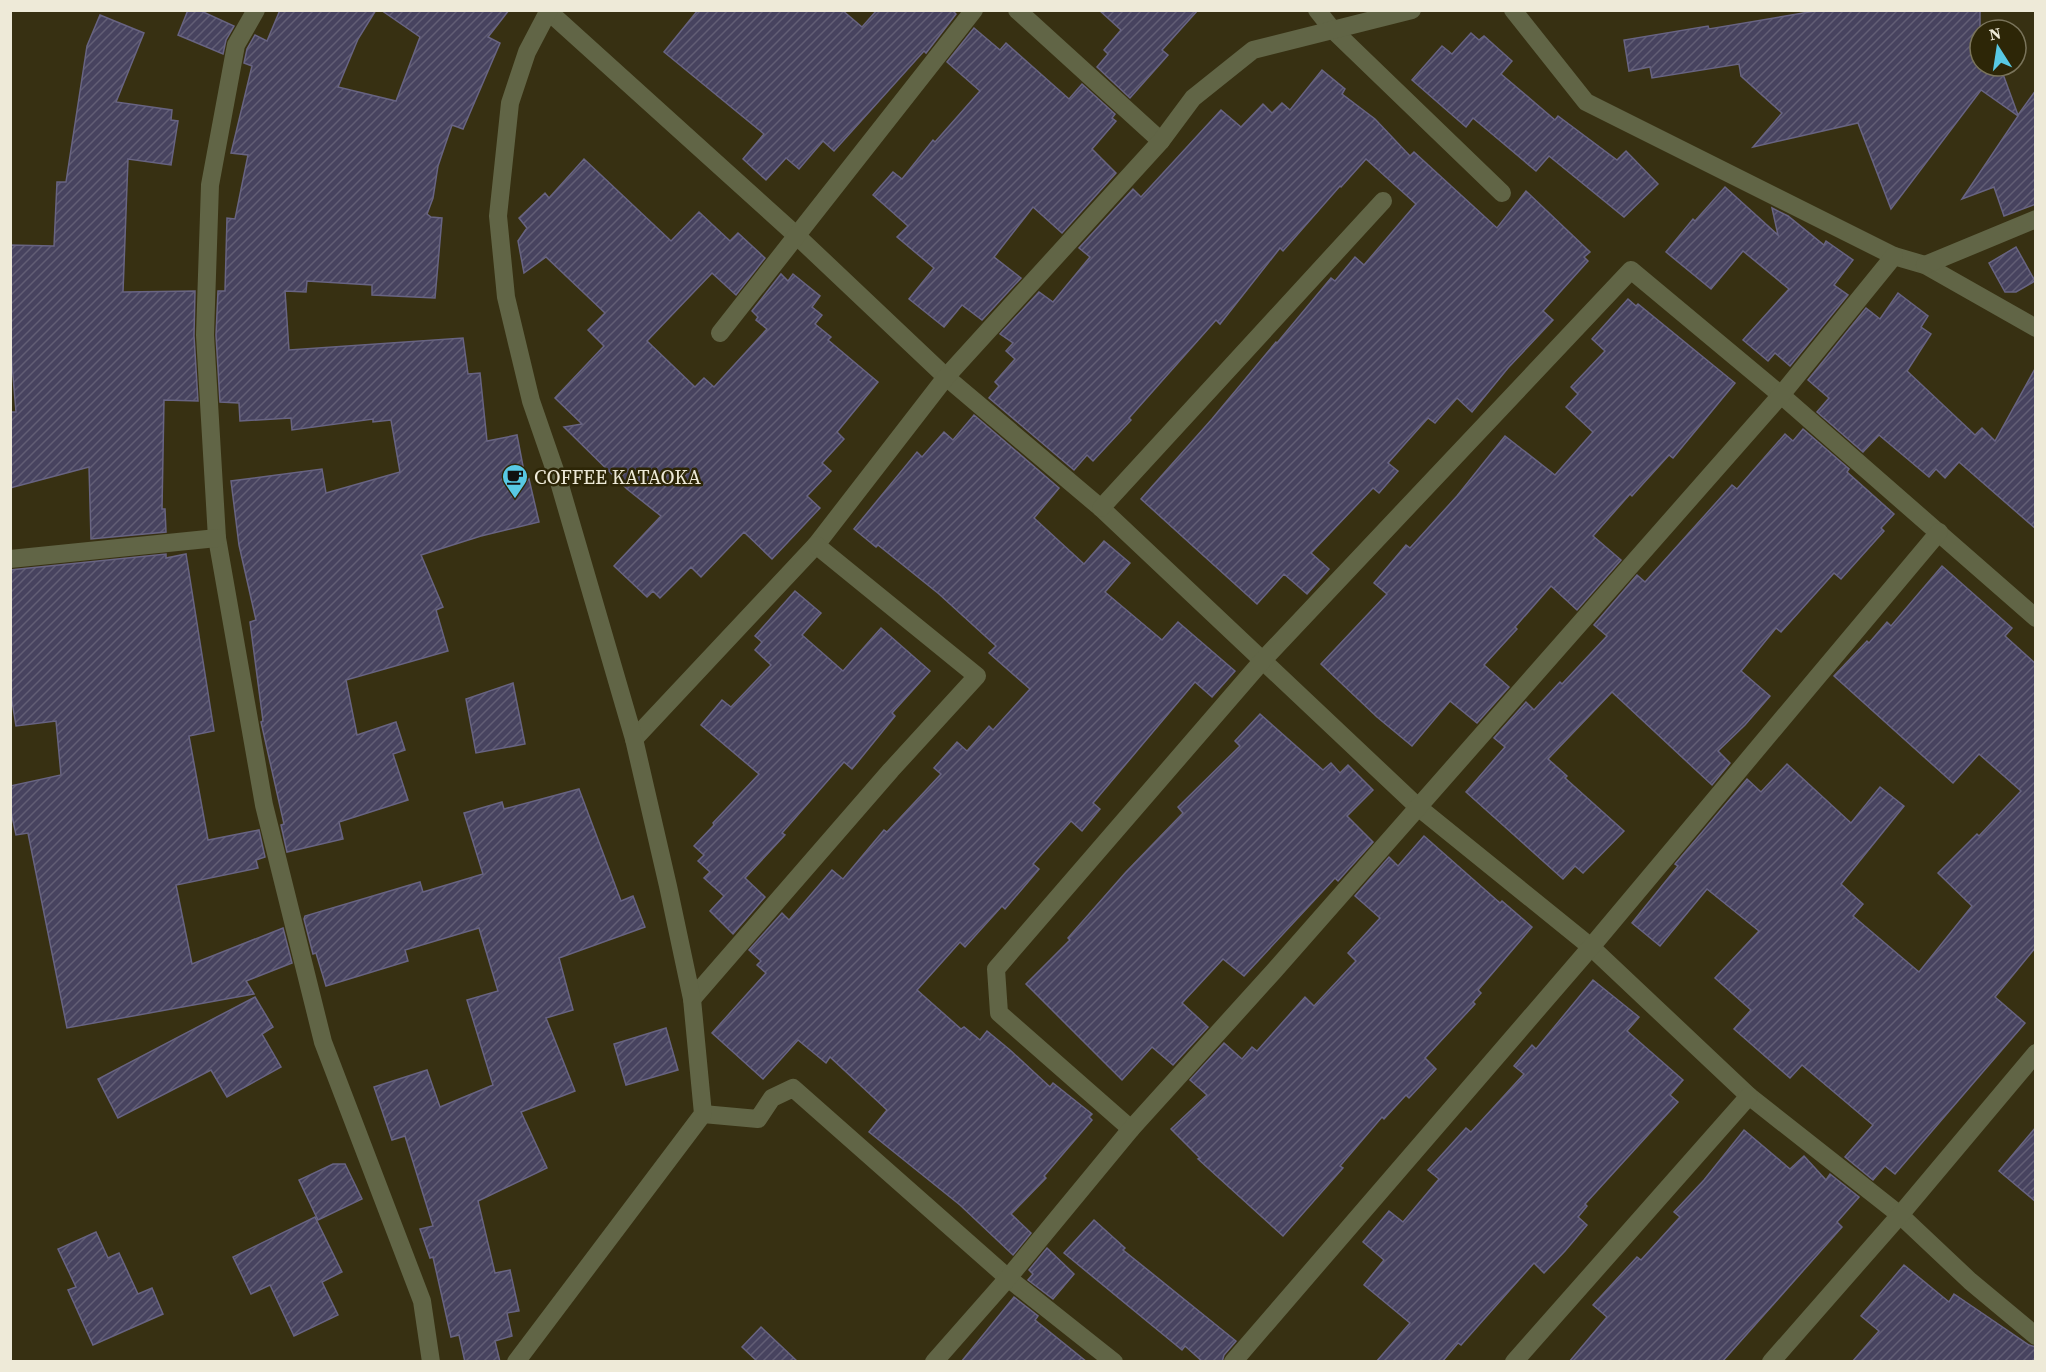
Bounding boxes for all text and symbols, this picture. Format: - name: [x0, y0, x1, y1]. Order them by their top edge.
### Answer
- north arrow: [1968, 18, 2028, 78]
- text: N: [1987, 21, 2003, 45]
- cafe icon: COFFEE KATAOKA: [500, 462, 530, 500]
- place label: COFFEE KATAOKA: [534, 463, 702, 491]

